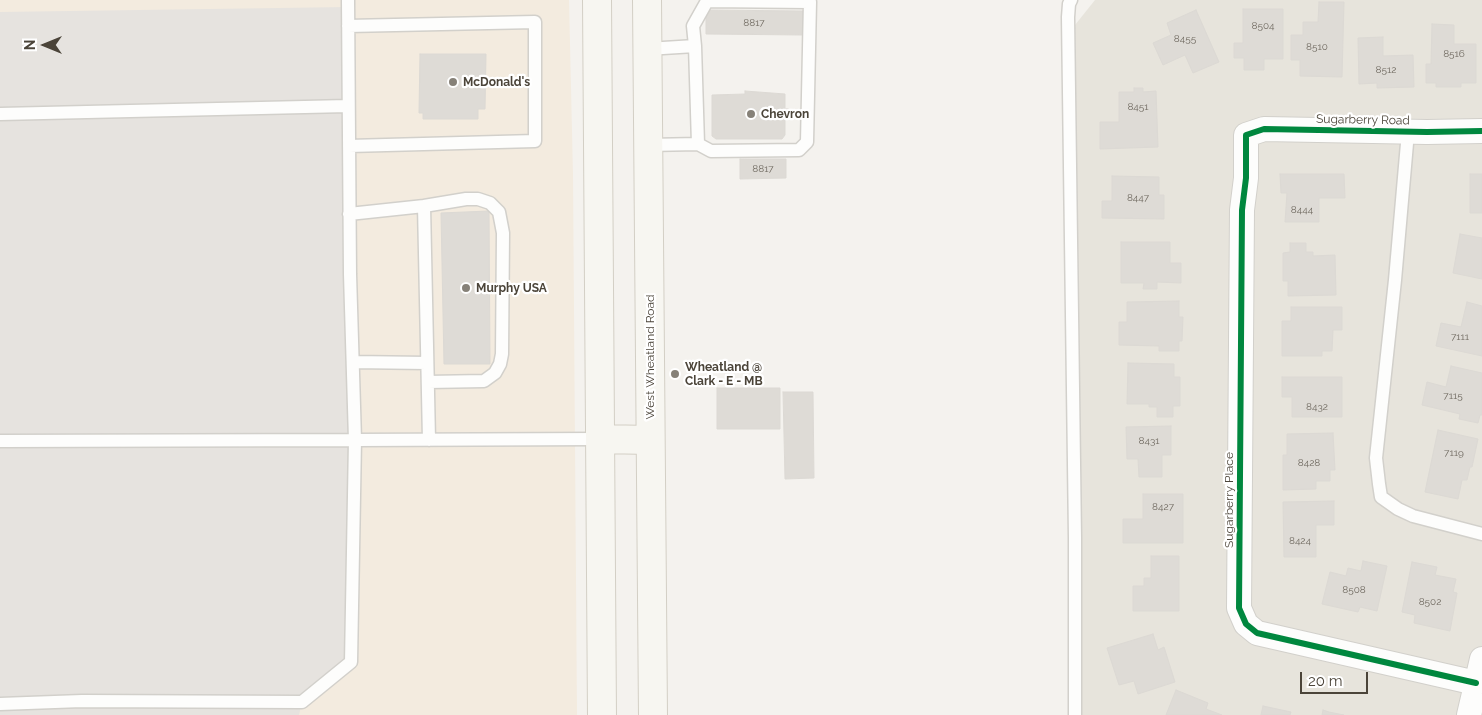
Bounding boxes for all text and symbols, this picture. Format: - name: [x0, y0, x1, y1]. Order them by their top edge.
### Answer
- house number: 8817: [743, 17, 765, 29]
- north arrow: [20, 20, 70, 70]
- house number: 8504: [1252, 20, 1274, 32]
- house number: 8455: [1174, 33, 1196, 45]
- text: N: [22, 40, 38, 50]
- house number: 8510: [1306, 41, 1328, 53]
- house number: 8516: [1443, 48, 1465, 60]
- house number: 8512: [1376, 64, 1396, 76]
- place label: McDonald's: [463, 75, 530, 89]
- marker: McDonald's: [447, 76, 459, 88]
- house number: 8451: [1127, 101, 1149, 113]
- place label: Chevron: [761, 107, 809, 121]
- marker: Chevron: [745, 108, 757, 120]
- street label: Sugarberry Road: [1316, 112, 1410, 128]
- house number: 8817: [752, 163, 774, 175]
- house number: 8447: [1127, 192, 1149, 204]
- house number: 8444: [1291, 204, 1313, 216]
- place label: Murphy USA: [476, 281, 547, 295]
- marker: Murphy USA: [460, 282, 472, 294]
- street label: West Wheatland Road: [643, 295, 657, 419]
- house number: 7111: [1451, 331, 1469, 343]
- place label: Wheatland @ Clark - E - MB: [685, 360, 763, 388]
- marker: Wheatland @ Clark - E - MB: [669, 368, 681, 380]
- house number: 7115: [1443, 390, 1463, 402]
- house number: 8432: [1306, 401, 1328, 413]
- house number: 8431: [1138, 435, 1160, 447]
- house number: 7119: [1444, 447, 1464, 459]
- street label: Sugarberry Place: [1222, 452, 1236, 548]
- house number: 8428: [1298, 457, 1320, 469]
- house number: 8427: [1152, 501, 1174, 513]
- house number: 8424: [1289, 535, 1311, 547]
- house number: 8508: [1342, 584, 1366, 596]
- house number: 8502: [1419, 596, 1441, 608]
- scale bar: [1302, 662, 1370, 694]
- text: 20 m: [1308, 672, 1343, 690]

